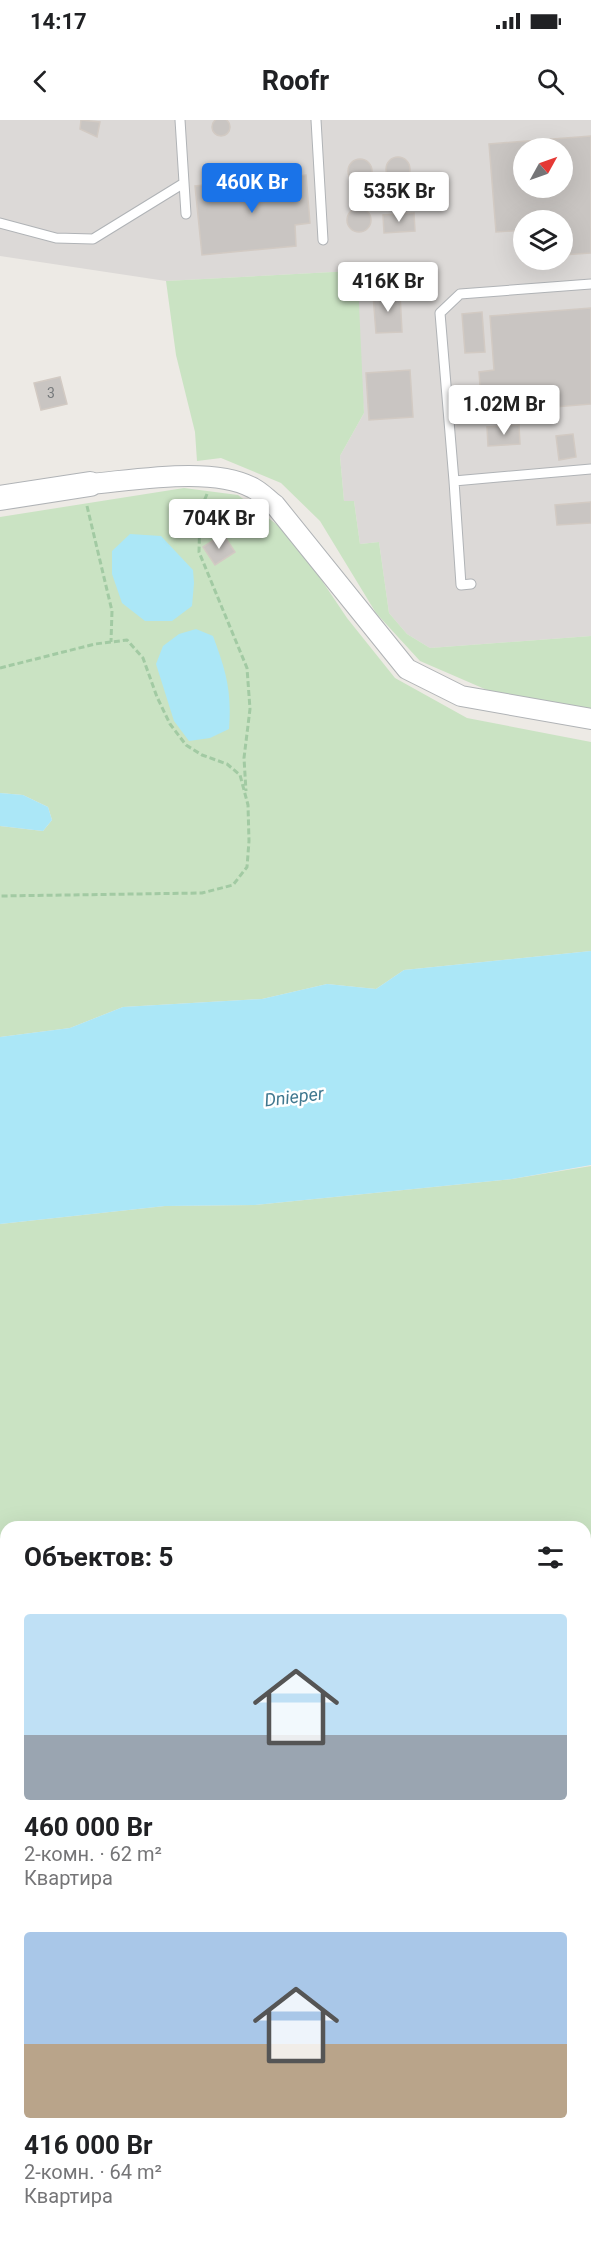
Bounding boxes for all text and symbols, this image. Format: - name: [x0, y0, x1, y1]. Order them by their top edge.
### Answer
- text: 14:17: [30, 9, 87, 34]
- icon: back: [24, 65, 57, 98]
- text: Roofr: [262, 65, 329, 97]
- icon: search: [534, 65, 567, 98]
- north arrow: [513, 138, 573, 198]
- map controls: [513, 138, 573, 270]
- pin: 460K Br: [197, 163, 307, 214]
- text: 460K Br: [216, 170, 288, 194]
- pin: 535K Br: [344, 172, 454, 223]
- text: 535K Br: [363, 179, 435, 203]
- button: layers: [513, 210, 573, 270]
- pin: 416K Br: [333, 262, 443, 313]
- text: 416K Br: [352, 269, 424, 293]
- house number: 3: [47, 385, 55, 401]
- pin: 1.02M Br: [442, 385, 566, 436]
- text: 1.02M Br: [463, 392, 545, 416]
- pin: 704K Br: [164, 499, 274, 550]
- text: 704K Br: [183, 506, 255, 530]
- water label: Dnieper: [263, 1082, 326, 1111]
- icon: filters: [534, 1541, 567, 1574]
- text: Объектов: 5: [24, 1542, 173, 1572]
- icon: home: [242, 1653, 350, 1761]
- text: 460 000 Br: [24, 1812, 153, 1842]
- text: 2-комн. · 62 m²: [24, 1842, 162, 1866]
- text: Квартира: [24, 1866, 113, 1890]
- icon: home: [242, 1971, 350, 2079]
- text: 416 000 Br: [24, 2130, 153, 2160]
- text: 2-комн. · 64 m²: [24, 2160, 162, 2184]
- text: Квартира: [24, 2184, 113, 2208]

